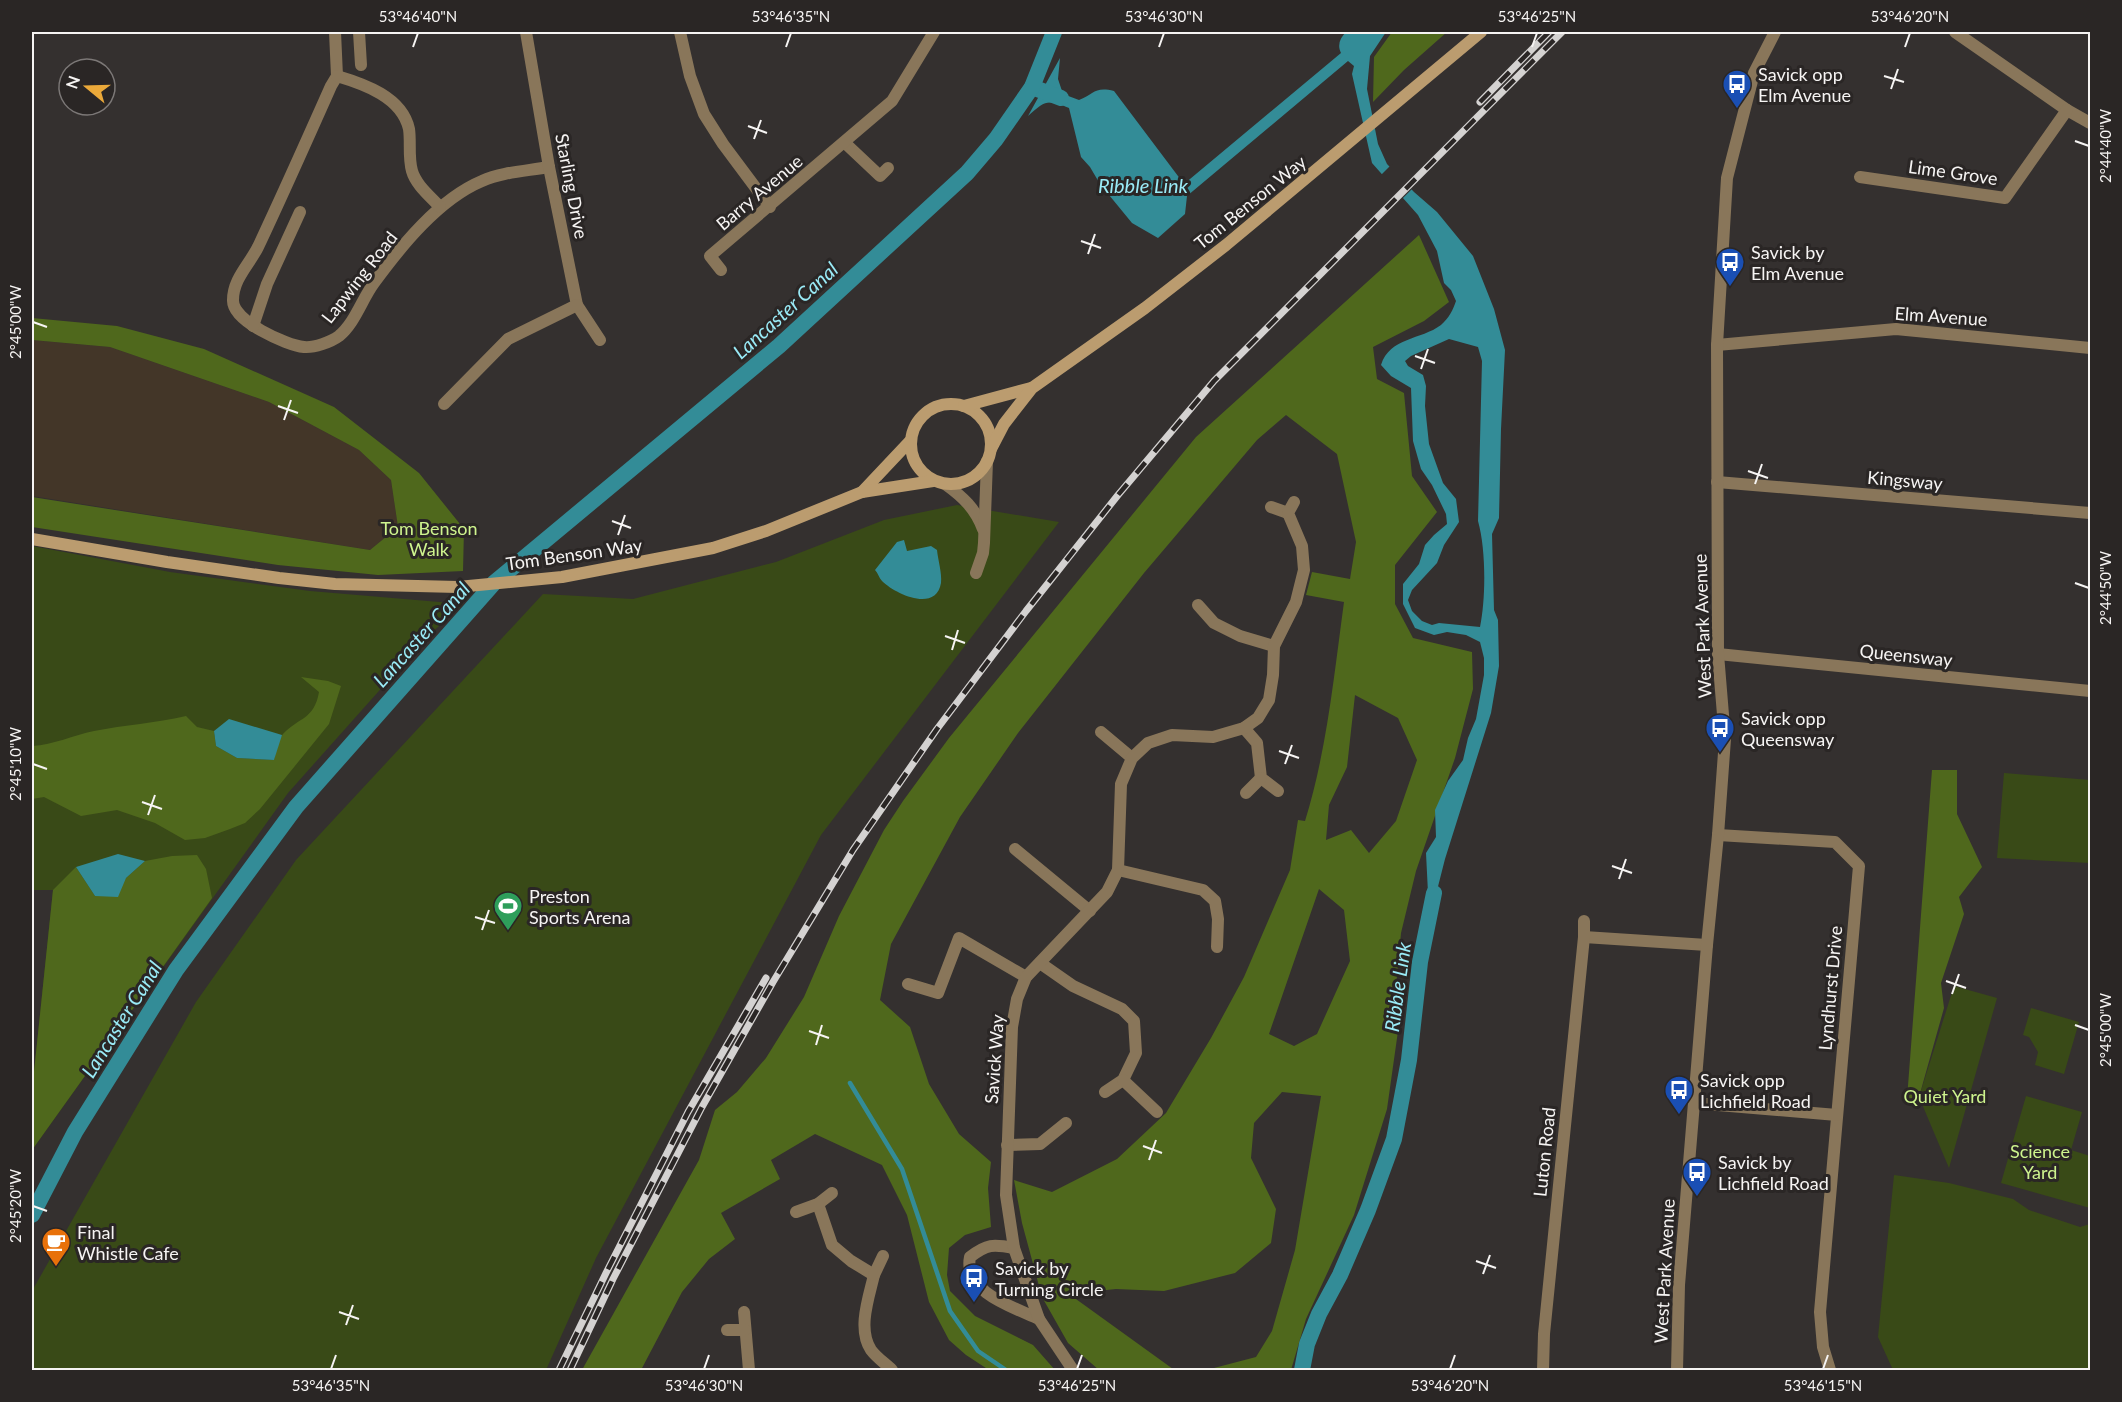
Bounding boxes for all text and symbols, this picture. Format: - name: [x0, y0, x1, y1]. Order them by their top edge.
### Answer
- text: 53°46'40"N: [379, 7, 457, 25]
- text: 53°46'35"N: [752, 7, 830, 25]
- text: 53°46'30"N: [1125, 7, 1203, 25]
- text: 53°46'25"N: [1498, 7, 1576, 25]
- text: 53°46'20"N: [1871, 7, 1949, 25]
- north arrow: [57, 57, 117, 117]
- place label: Savick opp Elm Avenue: [1758, 63, 1851, 106]
- bus stop icon: Savick opp Elm Avenue: [1721, 68, 1753, 110]
- text: N: [61, 73, 83, 91]
- text: 2°44'40"W: [2096, 109, 2114, 183]
- street label: Starling Drive: [551, 131, 593, 241]
- street label: Barry Avenue: [711, 150, 807, 234]
- street label: Tom Benson Way: [1190, 150, 1311, 254]
- street label: Lime Grove: [1907, 155, 1999, 189]
- water label: Ribble Link: [1098, 173, 1189, 197]
- street label: Lapwing Road: [316, 227, 402, 327]
- place label: Savick by Elm Avenue: [1751, 241, 1844, 284]
- bus stop icon: Savick by Elm Avenue: [1714, 246, 1746, 288]
- water label: Lancaster Canal: [728, 256, 843, 363]
- text: 2°45'00"W: [6, 285, 24, 359]
- street label: Elm Avenue: [1894, 302, 1988, 330]
- street label: Kingsway: [1866, 466, 1944, 494]
- park label: Tom Benson Walk: [380, 517, 478, 560]
- street label: Tom Benson Way: [505, 533, 644, 574]
- text: 2°44'50"W: [2096, 551, 2114, 625]
- street label: West Park Avenue: [1688, 553, 1716, 699]
- water label: Lancaster Canal: [368, 576, 475, 691]
- street label: Queensway: [1859, 639, 1954, 671]
- place label: Savick opp Queensway: [1741, 707, 1835, 750]
- bus stop icon: Savick opp Queensway: [1704, 712, 1736, 754]
- text: 2°45'10"W: [6, 727, 24, 801]
- place label: Preston Sports Arena: [529, 885, 631, 928]
- sports icon: Preston Sports Arena: [492, 890, 524, 932]
- street label: Lyndhurst Drive: [1814, 925, 1846, 1051]
- water label: Ribble Link: [1379, 940, 1415, 1033]
- water label: Lancaster Canal: [76, 956, 167, 1082]
- text: 2°45'00"W: [2096, 993, 2114, 1067]
- street label: Savick Way: [980, 1013, 1008, 1105]
- place label: Savick opp Lichfield Road: [1700, 1069, 1811, 1112]
- bus stop icon: Savick opp Lichfield Road: [1663, 1074, 1695, 1116]
- park label: Quiet Yard: [1904, 1085, 1986, 1107]
- street label: Luton Road: [1528, 1106, 1560, 1198]
- park label: Science Yard: [2010, 1140, 2070, 1183]
- place label: Savick by Lichfield Road: [1718, 1151, 1829, 1194]
- bus stop icon: Savick by Lichfield Road: [1681, 1156, 1713, 1198]
- text: 2°45'20"W: [6, 1169, 24, 1243]
- street label: West Park Avenue: [1649, 1198, 1679, 1344]
- place label: Final Whistle Cafe: [77, 1221, 179, 1264]
- cafe icon: Final Whistle Cafe: [40, 1226, 72, 1268]
- place label: Savick by Turning Circle: [995, 1257, 1104, 1300]
- bus stop icon: Savick by Turning Circle: [958, 1262, 990, 1304]
- text: 53°46'35"N: [292, 1376, 370, 1394]
- text: 53°46'30"N: [665, 1376, 743, 1394]
- text: 53°46'25"N: [1038, 1376, 1116, 1394]
- text: 53°46'20"N: [1411, 1376, 1489, 1394]
- text: 53°46'15"N: [1784, 1376, 1862, 1394]

